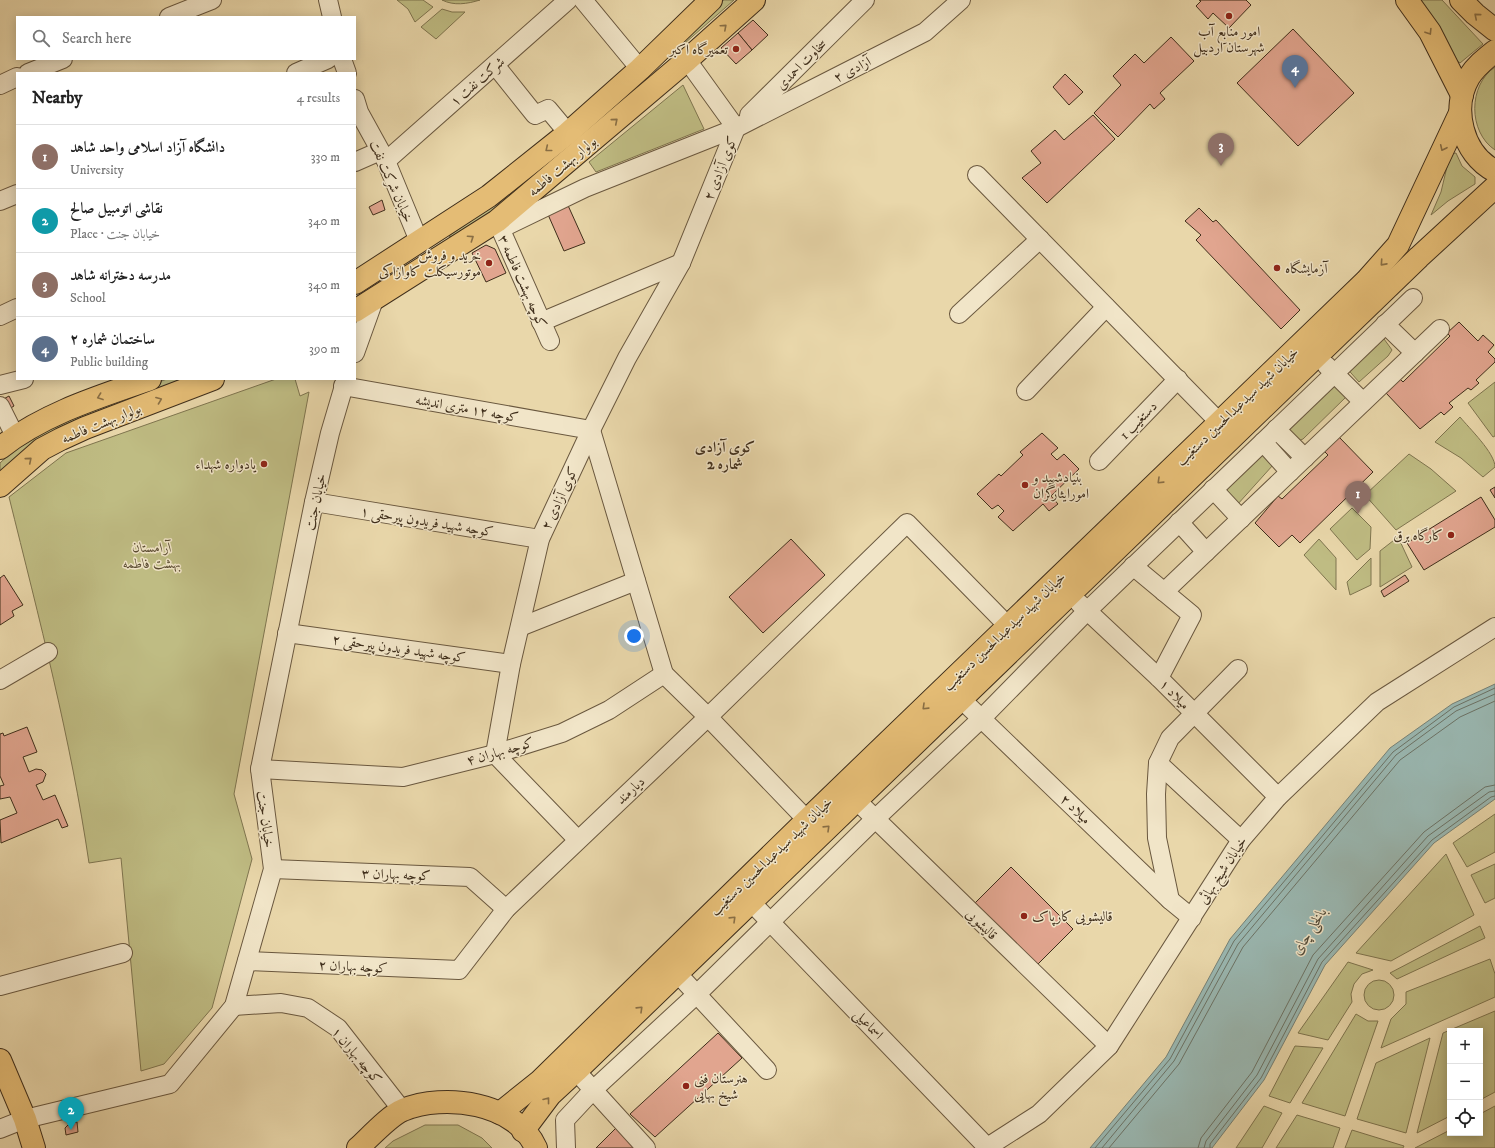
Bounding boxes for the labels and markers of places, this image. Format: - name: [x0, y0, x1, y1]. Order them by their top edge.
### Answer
- marker: امور منابع آب شهرستان اردبیل: [1224, 11, 1234, 21]
- place label: امور منابع آب شهرستان اردبیل: [1193, 23, 1265, 58]
- place label: تعمیرگاه اکبر: [667, 41, 728, 59]
- marker: تعمیرگاه اکبر: [731, 44, 741, 54]
- pin: 4: [1282, 55, 1308, 88]
- pin: 3: [1208, 133, 1234, 166]
- place label: خرید و فروش موتورسیکلت کاوازاکی: [379, 247, 481, 281]
- marker: خرید و فروش موتورسیکلت کاوازاکی: [484, 258, 494, 268]
- place label: آزمایشگاه: [1285, 259, 1329, 278]
- marker: آزمایشگاه: [1272, 263, 1282, 273]
- place label: یادواره شهداء: [195, 456, 257, 474]
- marker: یادواره شهداء: [259, 459, 269, 469]
- place label: بنیادشهید و امورایثارگران: [1031, 469, 1089, 503]
- marker: بنیادشهید و امورایثارگران: [1020, 480, 1030, 490]
- pin: 1: [1345, 481, 1371, 514]
- place label: کارگاه برق: [1393, 527, 1443, 545]
- marker: کارگاه برق: [1446, 530, 1456, 540]
- place label: قالیشویی کارپاک: [1032, 908, 1113, 927]
- marker: قالیشویی کارپاک: [1019, 911, 1029, 921]
- place label: هنرستان فنی شیخ بهایی: [694, 1070, 748, 1107]
- marker: هنرستان فنی شیخ بهایی: [681, 1081, 691, 1091]
- pin: 2: [58, 1097, 84, 1130]

